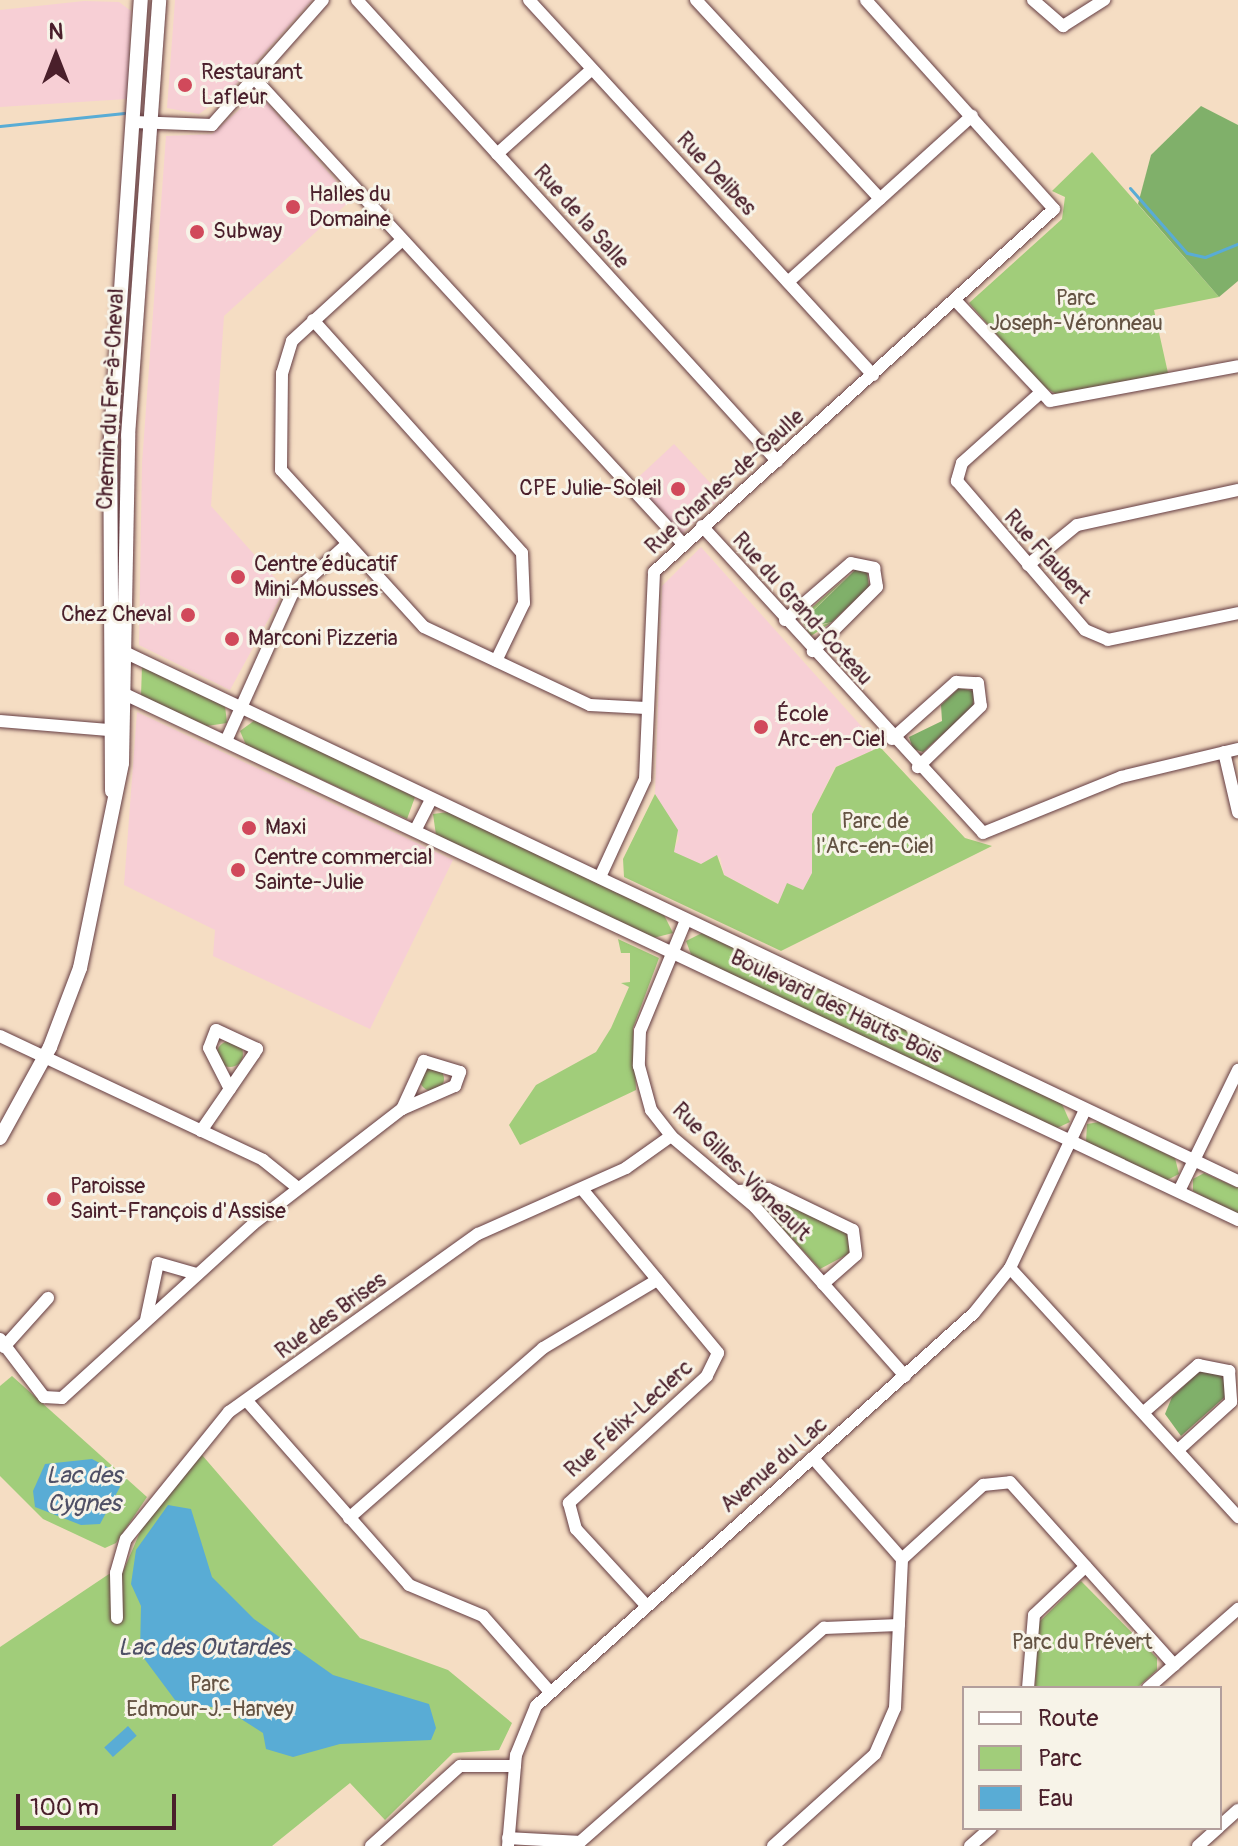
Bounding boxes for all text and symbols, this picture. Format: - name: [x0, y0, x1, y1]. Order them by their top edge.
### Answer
- north arrow: [16, 16, 96, 96]
- text: N: [49, 18, 63, 46]
- place label: Restaurant Lafleur: [201, 59, 303, 110]
- marker: Restaurant Lafleur: [176, 76, 194, 94]
- street label: Rue Delibes: [671, 127, 761, 221]
- street label: Rue de la Salle: [527, 160, 635, 274]
- place label: Halles du Domaine: [309, 181, 391, 232]
- marker: Halles du Domaine: [284, 198, 302, 216]
- place label: Subway: [213, 219, 282, 245]
- marker: Subway: [188, 223, 206, 241]
- park label: Parc Joseph-Véronneau: [989, 285, 1163, 336]
- street label: Chemin du Fer-à-Cheval: [92, 288, 130, 510]
- street label: Rue Charles-de-Gaulle: [640, 404, 810, 560]
- place label: CPE Julie-Soleil: [519, 476, 662, 502]
- marker: CPE Julie-Soleil: [669, 480, 687, 498]
- street label: Rue Flaubert: [998, 505, 1096, 609]
- street label: Rue du Grand-Coteau: [726, 527, 878, 691]
- place label: Centre éducatif Mini-Mousses: [254, 551, 398, 602]
- marker: Centre éducatif Mini-Mousses: [229, 568, 247, 586]
- place label: Chez Cheval: [61, 602, 172, 628]
- marker: Chez Cheval: [179, 606, 197, 624]
- place label: Marconi Pizzeria: [248, 626, 398, 652]
- marker: Marconi Pizzeria: [223, 630, 241, 648]
- place label: École Arc-en-Ciel: [777, 701, 885, 752]
- marker: École Arc-en-Ciel: [752, 718, 770, 736]
- park label: Parc de l'Arc-en-Ciel: [816, 808, 934, 860]
- place label: Maxi: [265, 815, 306, 841]
- marker: Maxi: [240, 819, 258, 837]
- place label: Centre commercial Sainte-Julie: [254, 844, 433, 896]
- marker: Centre commercial Sainte-Julie: [229, 861, 247, 879]
- street label: Boulevard des Hauts-Bois: [726, 944, 946, 1070]
- street label: Rue Gilles-Vigneault: [666, 1097, 816, 1247]
- place label: Paroisse Saint-François d'Assise: [70, 1173, 286, 1224]
- marker: Paroisse Saint-François d'Assise: [45, 1190, 63, 1208]
- street label: Rue des Brises: [270, 1267, 392, 1365]
- street label: Rue Félix-Leclerc: [559, 1355, 699, 1483]
- street label: Avenue du Lac: [715, 1411, 833, 1519]
- water label: Lac des Cygnes: [46, 1462, 122, 1518]
- park label: Parc du Prévert: [1012, 1630, 1152, 1656]
- water label: Lac des Outardes: [118, 1634, 290, 1662]
- park label: Parc Edmour-J.-Harvey: [126, 1671, 294, 1722]
- legend: [962, 1686, 1222, 1830]
- text: Route: [1038, 1704, 1098, 1733]
- text: Parc: [1038, 1744, 1082, 1773]
- scale bar: [20, 1778, 180, 1828]
- text: Eau: [1038, 1784, 1073, 1813]
- text: 100 m: [30, 1793, 99, 1822]

